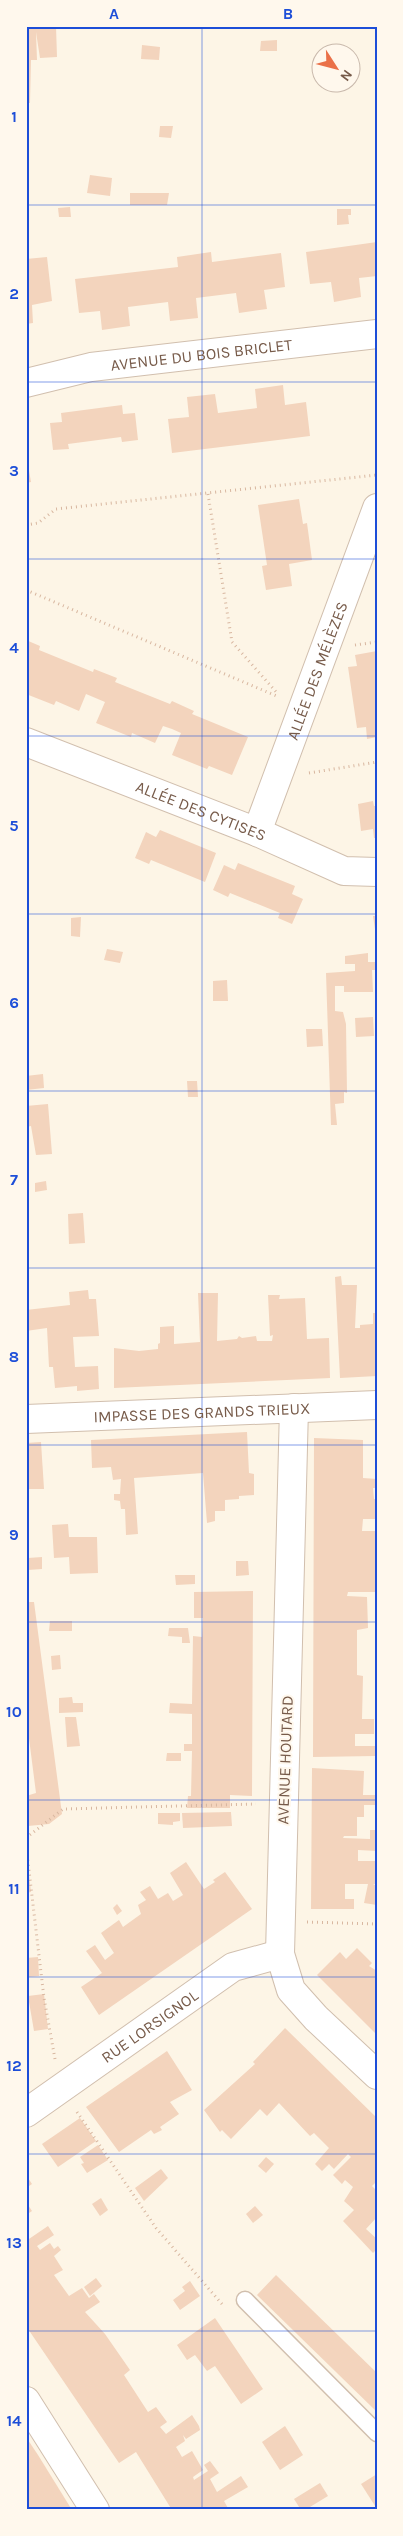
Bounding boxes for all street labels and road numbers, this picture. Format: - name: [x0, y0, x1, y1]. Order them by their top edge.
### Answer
- street label: AVENUE DU BOIS BRICLET: [110, 334, 293, 374]
- street label: ALLÉE DES MÉLÈZES: [282, 599, 351, 743]
- street label: ALLÉE DES CYTISES: [133, 776, 269, 844]
- street label: IMPASSE DES GRANDS TRIEUX: [93, 1398, 311, 1426]
- street label: AVENUE HOUTARD: [273, 1695, 297, 1825]
- street label: RUE LORSIGNOL: [97, 1985, 202, 2067]

